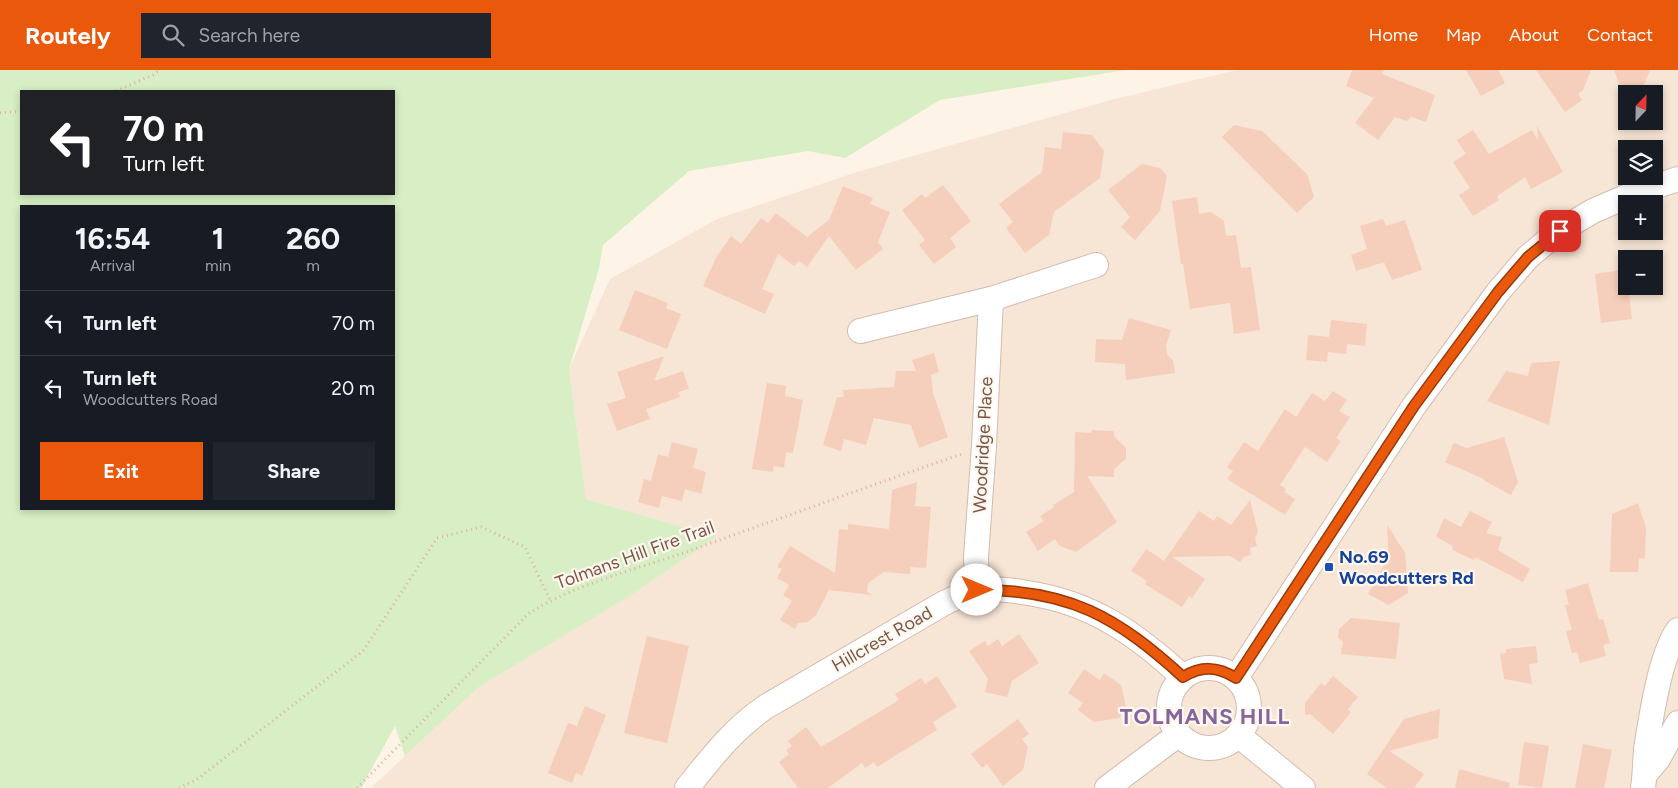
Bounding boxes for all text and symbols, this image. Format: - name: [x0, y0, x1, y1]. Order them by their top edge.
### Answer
- search box: [141, 13, 491, 58]
- text: Routely: [25, 21, 111, 50]
- icon: search: [159, 21, 187, 49]
- text: Search here: [199, 24, 300, 47]
- text: Home: [1369, 24, 1418, 46]
- text: Map: [1446, 24, 1481, 46]
- text: About: [1509, 24, 1559, 46]
- text: Contact: [1587, 24, 1653, 46]
- north arrow: [1618, 85, 1662, 130]
- map controls: [1618, 85, 1663, 295]
- text: 70 m: [123, 108, 204, 150]
- icon: left: [40, 110, 105, 175]
- button: layers: [1618, 140, 1663, 185]
- text: Turn left: [123, 150, 205, 177]
- button: +: [1618, 195, 1663, 240]
- pin: [1539, 210, 1581, 252]
- icon: arrive: [1546, 217, 1574, 245]
- text: 16:54: [75, 220, 150, 257]
- text: 1: [212, 220, 224, 257]
- text: 260: [286, 220, 340, 257]
- button: −: [1618, 250, 1663, 295]
- text: Arrival: [90, 256, 135, 275]
- text: min: [205, 256, 231, 275]
- text: m: [306, 256, 320, 275]
- icon: left: [40, 309, 68, 337]
- text: Turn left: [83, 312, 157, 335]
- text: 70 m: [332, 312, 375, 335]
- text: Turn left: [83, 367, 157, 390]
- icon: left: [40, 374, 68, 402]
- street label: Woodridge Place: [968, 376, 998, 514]
- text: 20 m: [331, 377, 375, 400]
- text: Woodcutters Road: [83, 390, 218, 409]
- button: Exit: [40, 442, 203, 500]
- button: Share: [213, 442, 375, 500]
- street label: Tolmans Hill Fire Trail: [553, 516, 717, 594]
- place label: No.69 Woodcutters Rd: [1339, 546, 1474, 589]
- marker: No.69 Woodcutters Rd: [1323, 561, 1335, 573]
- position arrow: [950, 563, 1002, 615]
- street label: Hillcrest Road: [828, 601, 936, 677]
- district label: TOLMANS HILL: [1120, 703, 1290, 730]

